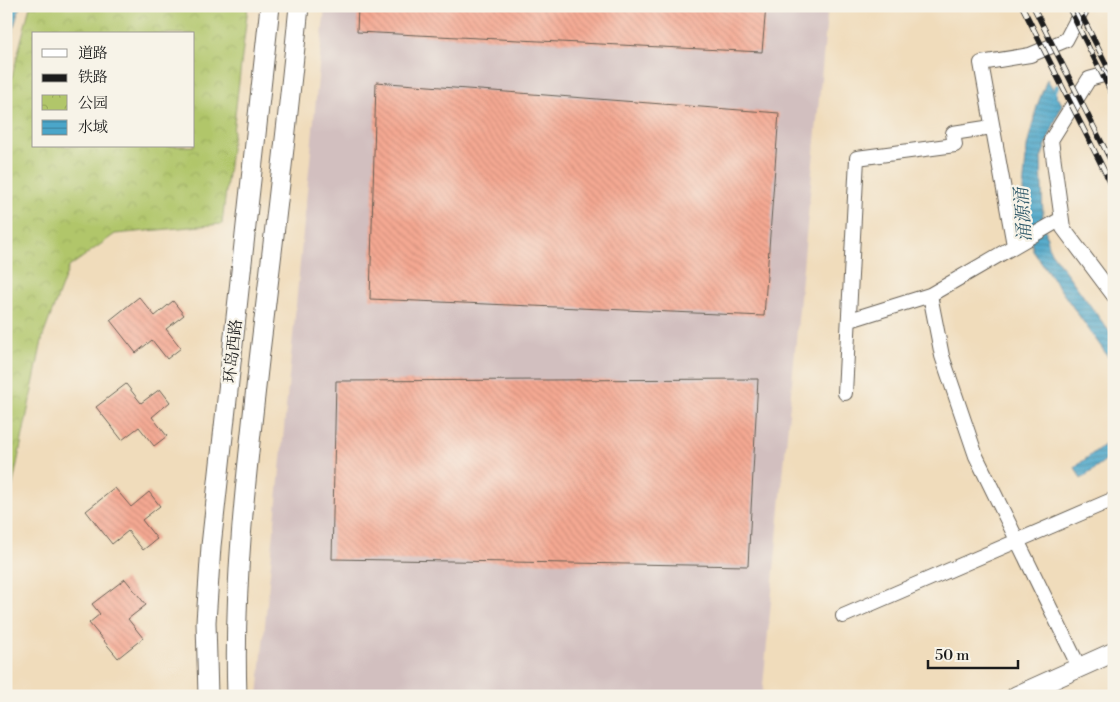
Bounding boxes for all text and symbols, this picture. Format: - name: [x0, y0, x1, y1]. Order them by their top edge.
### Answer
- legend: [32, 32, 195, 148]
- text: 道路: [78, 44, 108, 63]
- text: 铁路: [78, 68, 108, 87]
- text: 公园: [78, 94, 108, 113]
- text: 水域: [78, 118, 108, 137]
- water label: 涌源涌: [1010, 185, 1037, 243]
- street label: 环岛西路: [220, 318, 246, 384]
- scale bar: [928, 637, 1018, 669]
- text: 50 m: [935, 646, 969, 665]

